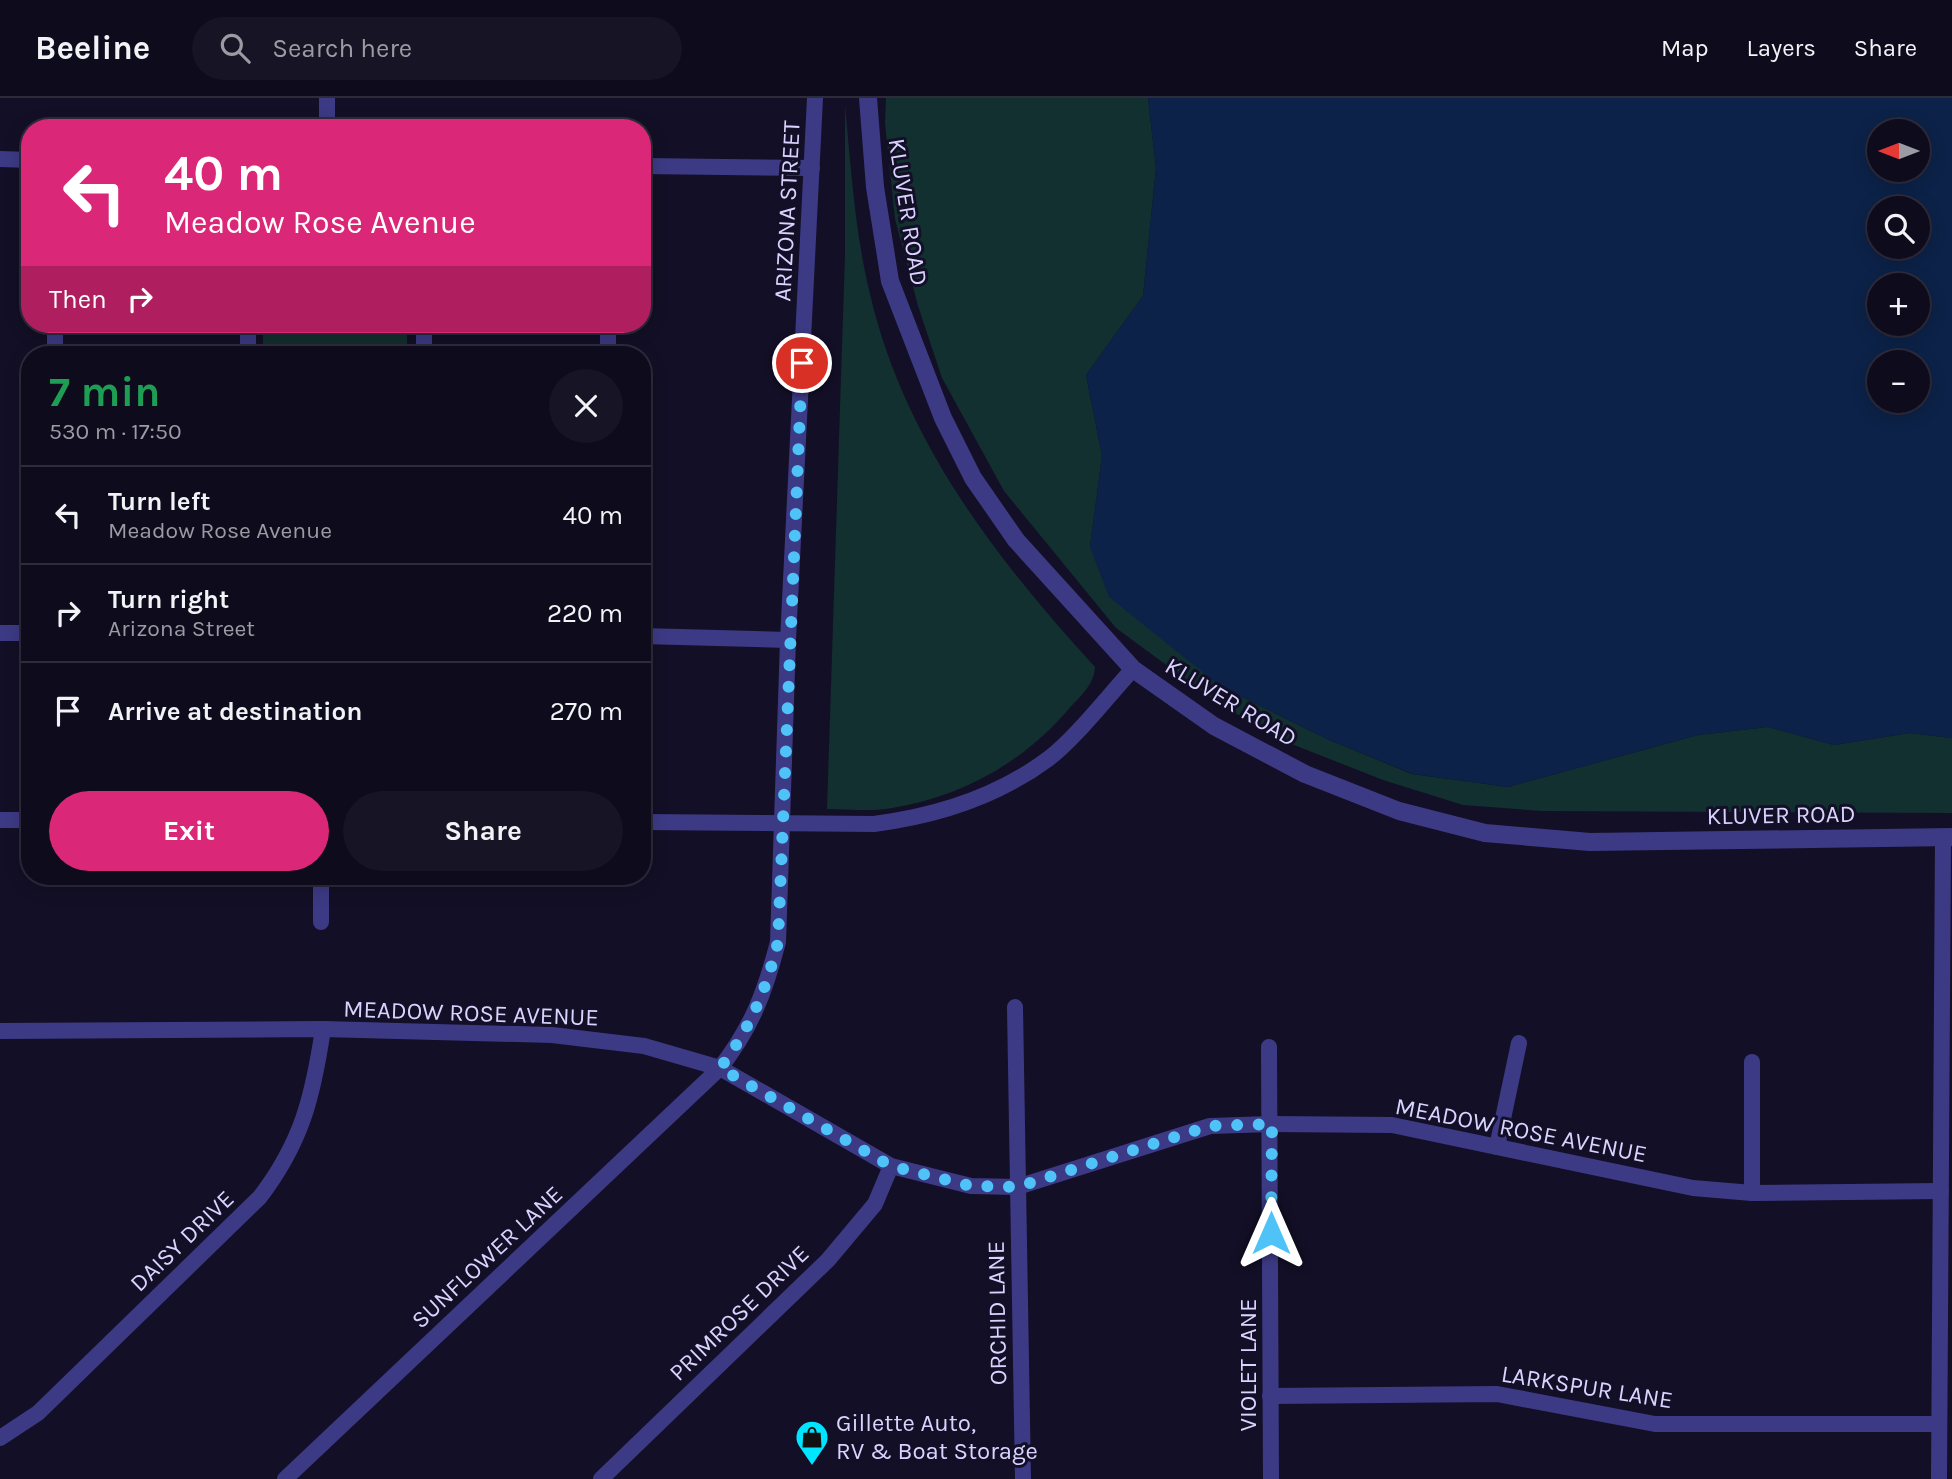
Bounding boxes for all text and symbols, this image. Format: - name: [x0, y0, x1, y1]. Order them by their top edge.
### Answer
- search box: [192, 17, 682, 80]
- text: Beeline: [35, 29, 150, 67]
- icon: search: [216, 29, 254, 67]
- text: Search here: [272, 33, 412, 64]
- text: Map: [1661, 34, 1709, 62]
- text: Layers: [1747, 34, 1816, 62]
- text: Share: [1854, 34, 1917, 62]
- north arrow: [1867, 119, 1930, 182]
- map controls: [1867, 119, 1930, 413]
- street label: ARIZONA STREET: [768, 120, 806, 302]
- street label: KLUVER ROAD: [883, 136, 933, 288]
- text: 40 m: [164, 145, 283, 202]
- icon: left: [49, 147, 140, 238]
- button: search: [1867, 196, 1930, 259]
- text: Meadow Rose Avenue: [164, 204, 476, 241]
- button: +: [1867, 273, 1930, 336]
- icon: right: [121, 280, 159, 318]
- text: Then: [49, 284, 107, 315]
- pin: [772, 333, 832, 393]
- icon: arrive: [783, 344, 821, 382]
- button: −: [1867, 350, 1930, 413]
- text: 7 min: [49, 367, 160, 417]
- button: close: [549, 369, 623, 443]
- text: 530 m · 17:50: [49, 418, 182, 445]
- text: Turn left: [108, 486, 210, 517]
- icon: left: [49, 496, 87, 534]
- text: 40 m: [563, 500, 623, 531]
- text: Meadow Rose Avenue: [108, 517, 332, 544]
- text: Turn right: [108, 584, 229, 615]
- icon: right: [49, 594, 87, 632]
- text: 220 m: [547, 598, 623, 629]
- text: Arizona Street: [108, 615, 255, 642]
- street label: KLUVER ROAD: [1160, 652, 1302, 752]
- icon: arrive: [49, 692, 87, 730]
- text: Arrive at destination: [108, 696, 362, 727]
- text: 270 m: [550, 696, 623, 727]
- button: Exit: [49, 791, 329, 871]
- button: Share: [343, 791, 623, 871]
- street label: KLUVER ROAD: [1706, 800, 1856, 830]
- street label: MEADOW ROSE AVENUE: [343, 995, 599, 1031]
- street label: MEADOW ROSE AVENUE: [1393, 1092, 1649, 1168]
- street label: SUNFLOWER LANE: [406, 1180, 568, 1334]
- street label: DAISY DRIVE: [124, 1185, 240, 1297]
- position arrow: [1234, 1196, 1308, 1270]
- street label: PRIMROSE DRIVE: [663, 1239, 815, 1387]
- street label: ORCHID LANE: [982, 1241, 1012, 1385]
- street label: VIOLET LANE: [1234, 1298, 1262, 1432]
- street label: LARKSPUR LANE: [1499, 1360, 1675, 1414]
- place label: Gillette Auto, RV & Boat Storage: [836, 1409, 1038, 1465]
- shop icon: Gillette Auto, RV & Boat Storage: [793, 1418, 831, 1467]

